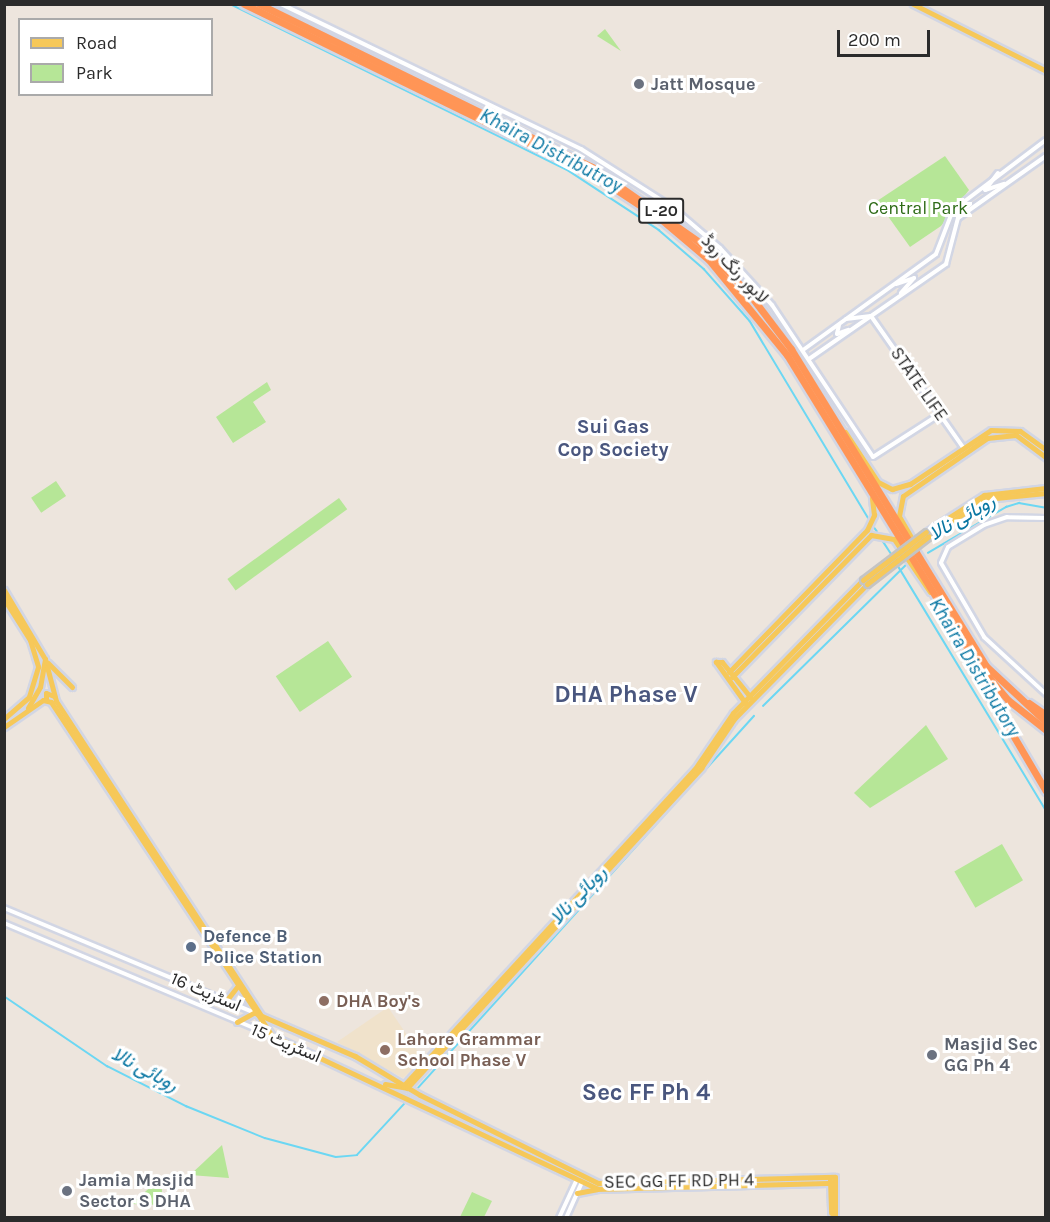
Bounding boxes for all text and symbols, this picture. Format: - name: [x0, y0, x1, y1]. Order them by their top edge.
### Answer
- legend: [18, 18, 213, 96]
- scale bar: [840, 18, 933, 56]
- text: 200 m: [848, 29, 901, 51]
- text: Road: [76, 32, 117, 54]
- text: Park: [76, 62, 113, 84]
- place label: Jatt Mosque: [651, 73, 755, 95]
- marker: Jatt Mosque: [632, 77, 646, 91]
- water label: Khaira Distributroy: [476, 102, 626, 198]
- park label: Central Park: [868, 197, 968, 219]
- road number: L-20: [637, 198, 685, 224]
- street label: لاہور رنگ روڈ: [697, 230, 773, 308]
- street label: STATE LIFE: [886, 343, 952, 425]
- district label: Sui Gas Cop Society: [557, 415, 669, 462]
- water label: روہائی نالا: [925, 489, 999, 545]
- water label: Khaira Distributory: [924, 593, 1026, 741]
- district label: DHA Phase V: [554, 681, 698, 709]
- water label: روہائی نالا: [545, 860, 611, 930]
- place label: Defence B Police Station: [203, 926, 322, 968]
- marker: Defence B Police Station: [184, 940, 198, 954]
- street label: اسٹریٹ 16: [168, 968, 244, 1016]
- place label: DHA Boy's: [336, 990, 421, 1012]
- marker: DHA Boy's: [317, 994, 331, 1008]
- street label: اسٹریٹ 15: [248, 1019, 324, 1067]
- place label: Lahore Grammar School Phase V: [397, 1029, 541, 1072]
- place label: Masjid Sec GG Ph 4: [944, 1034, 1038, 1076]
- water label: روہائی نالا: [108, 1041, 182, 1097]
- marker: Lahore Grammar School Phase V: [378, 1043, 392, 1057]
- marker: Masjid Sec GG Ph 4: [925, 1048, 939, 1062]
- district label: Sec FF Ph 4: [582, 1079, 710, 1107]
- street label: SEC GG FF RD PH 4: [604, 1169, 754, 1193]
- place label: Jamia Masjid Sector S DHA: [79, 1170, 194, 1212]
- marker: Jamia Masjid Sector S DHA: [60, 1184, 74, 1198]

